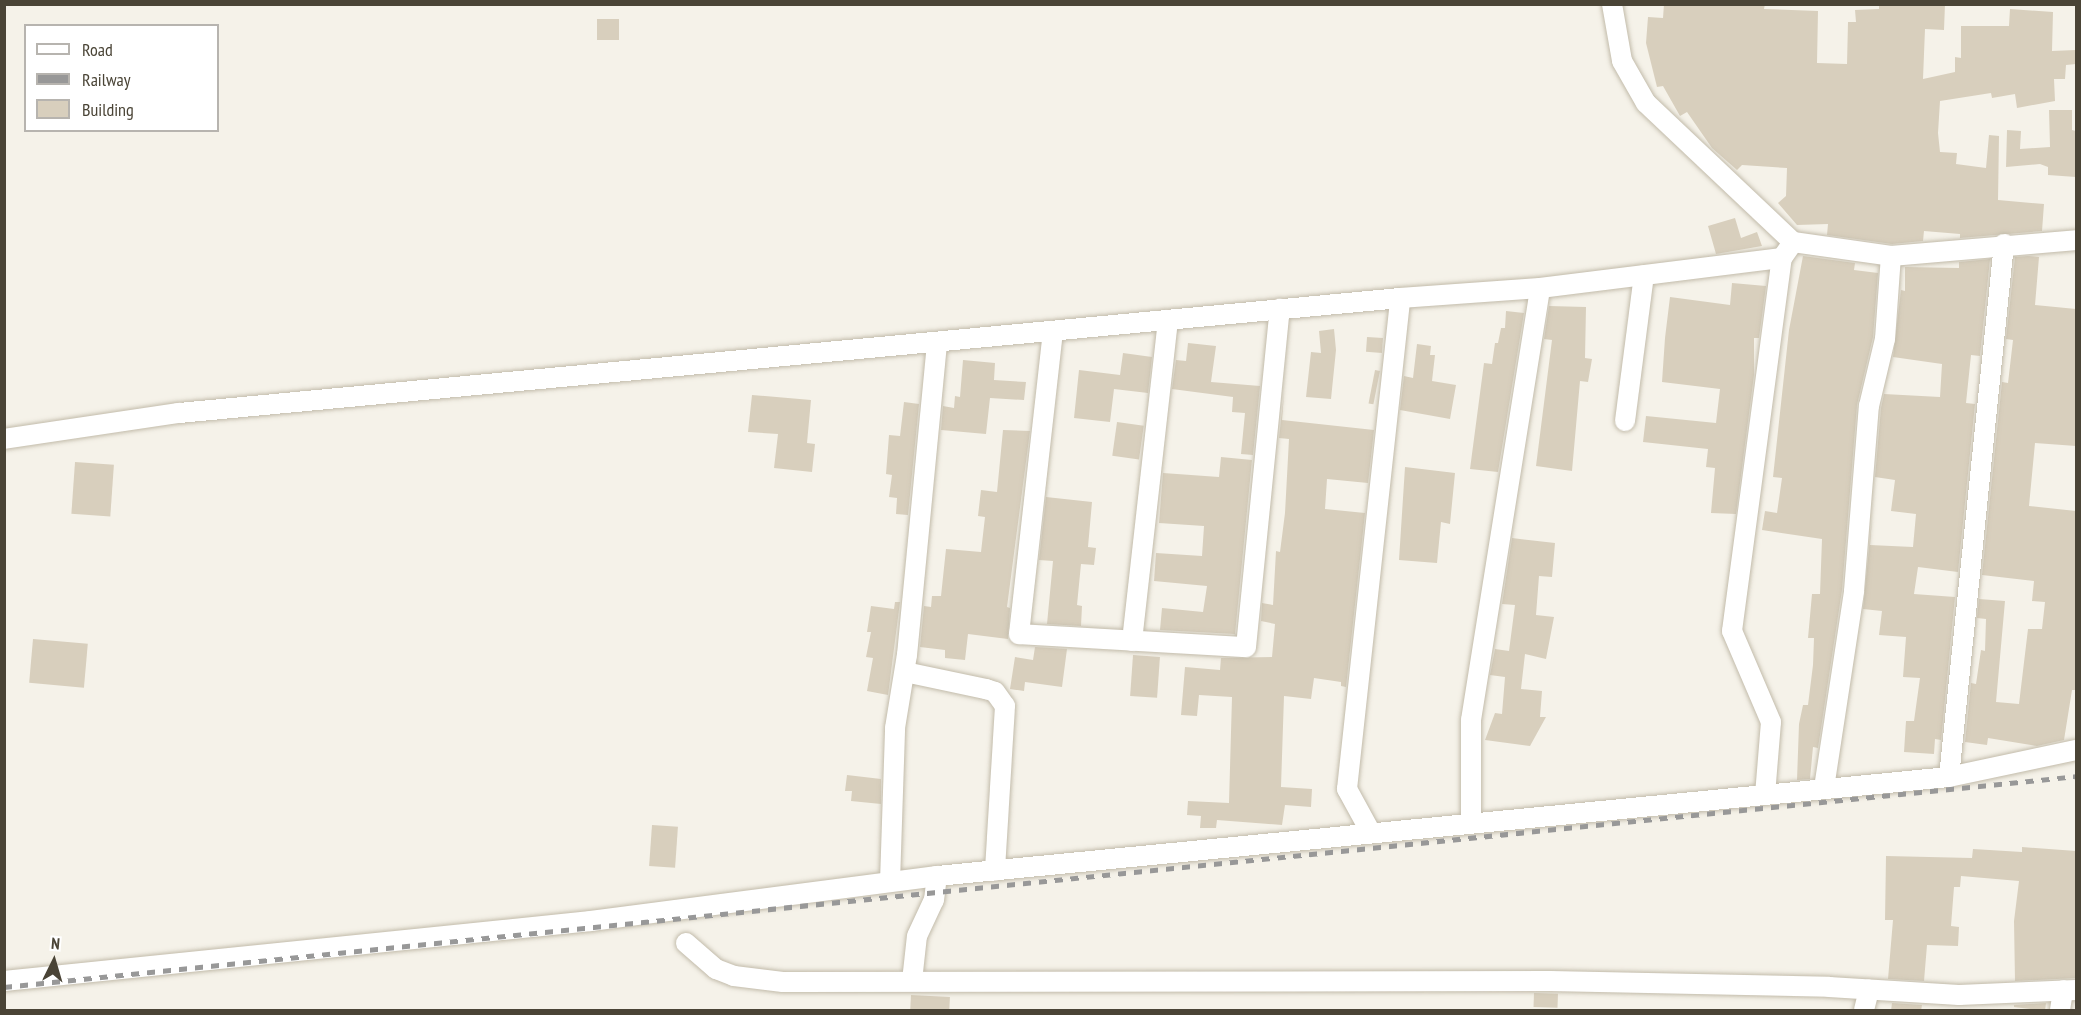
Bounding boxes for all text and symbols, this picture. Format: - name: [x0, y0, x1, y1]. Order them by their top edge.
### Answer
- legend: [24, 24, 219, 132]
- text: Road: [82, 38, 113, 61]
- text: Railway: [82, 68, 131, 91]
- text: Building: [82, 98, 134, 121]
- north arrow: [24, 931, 84, 991]
- text: N: [50, 933, 61, 953]

